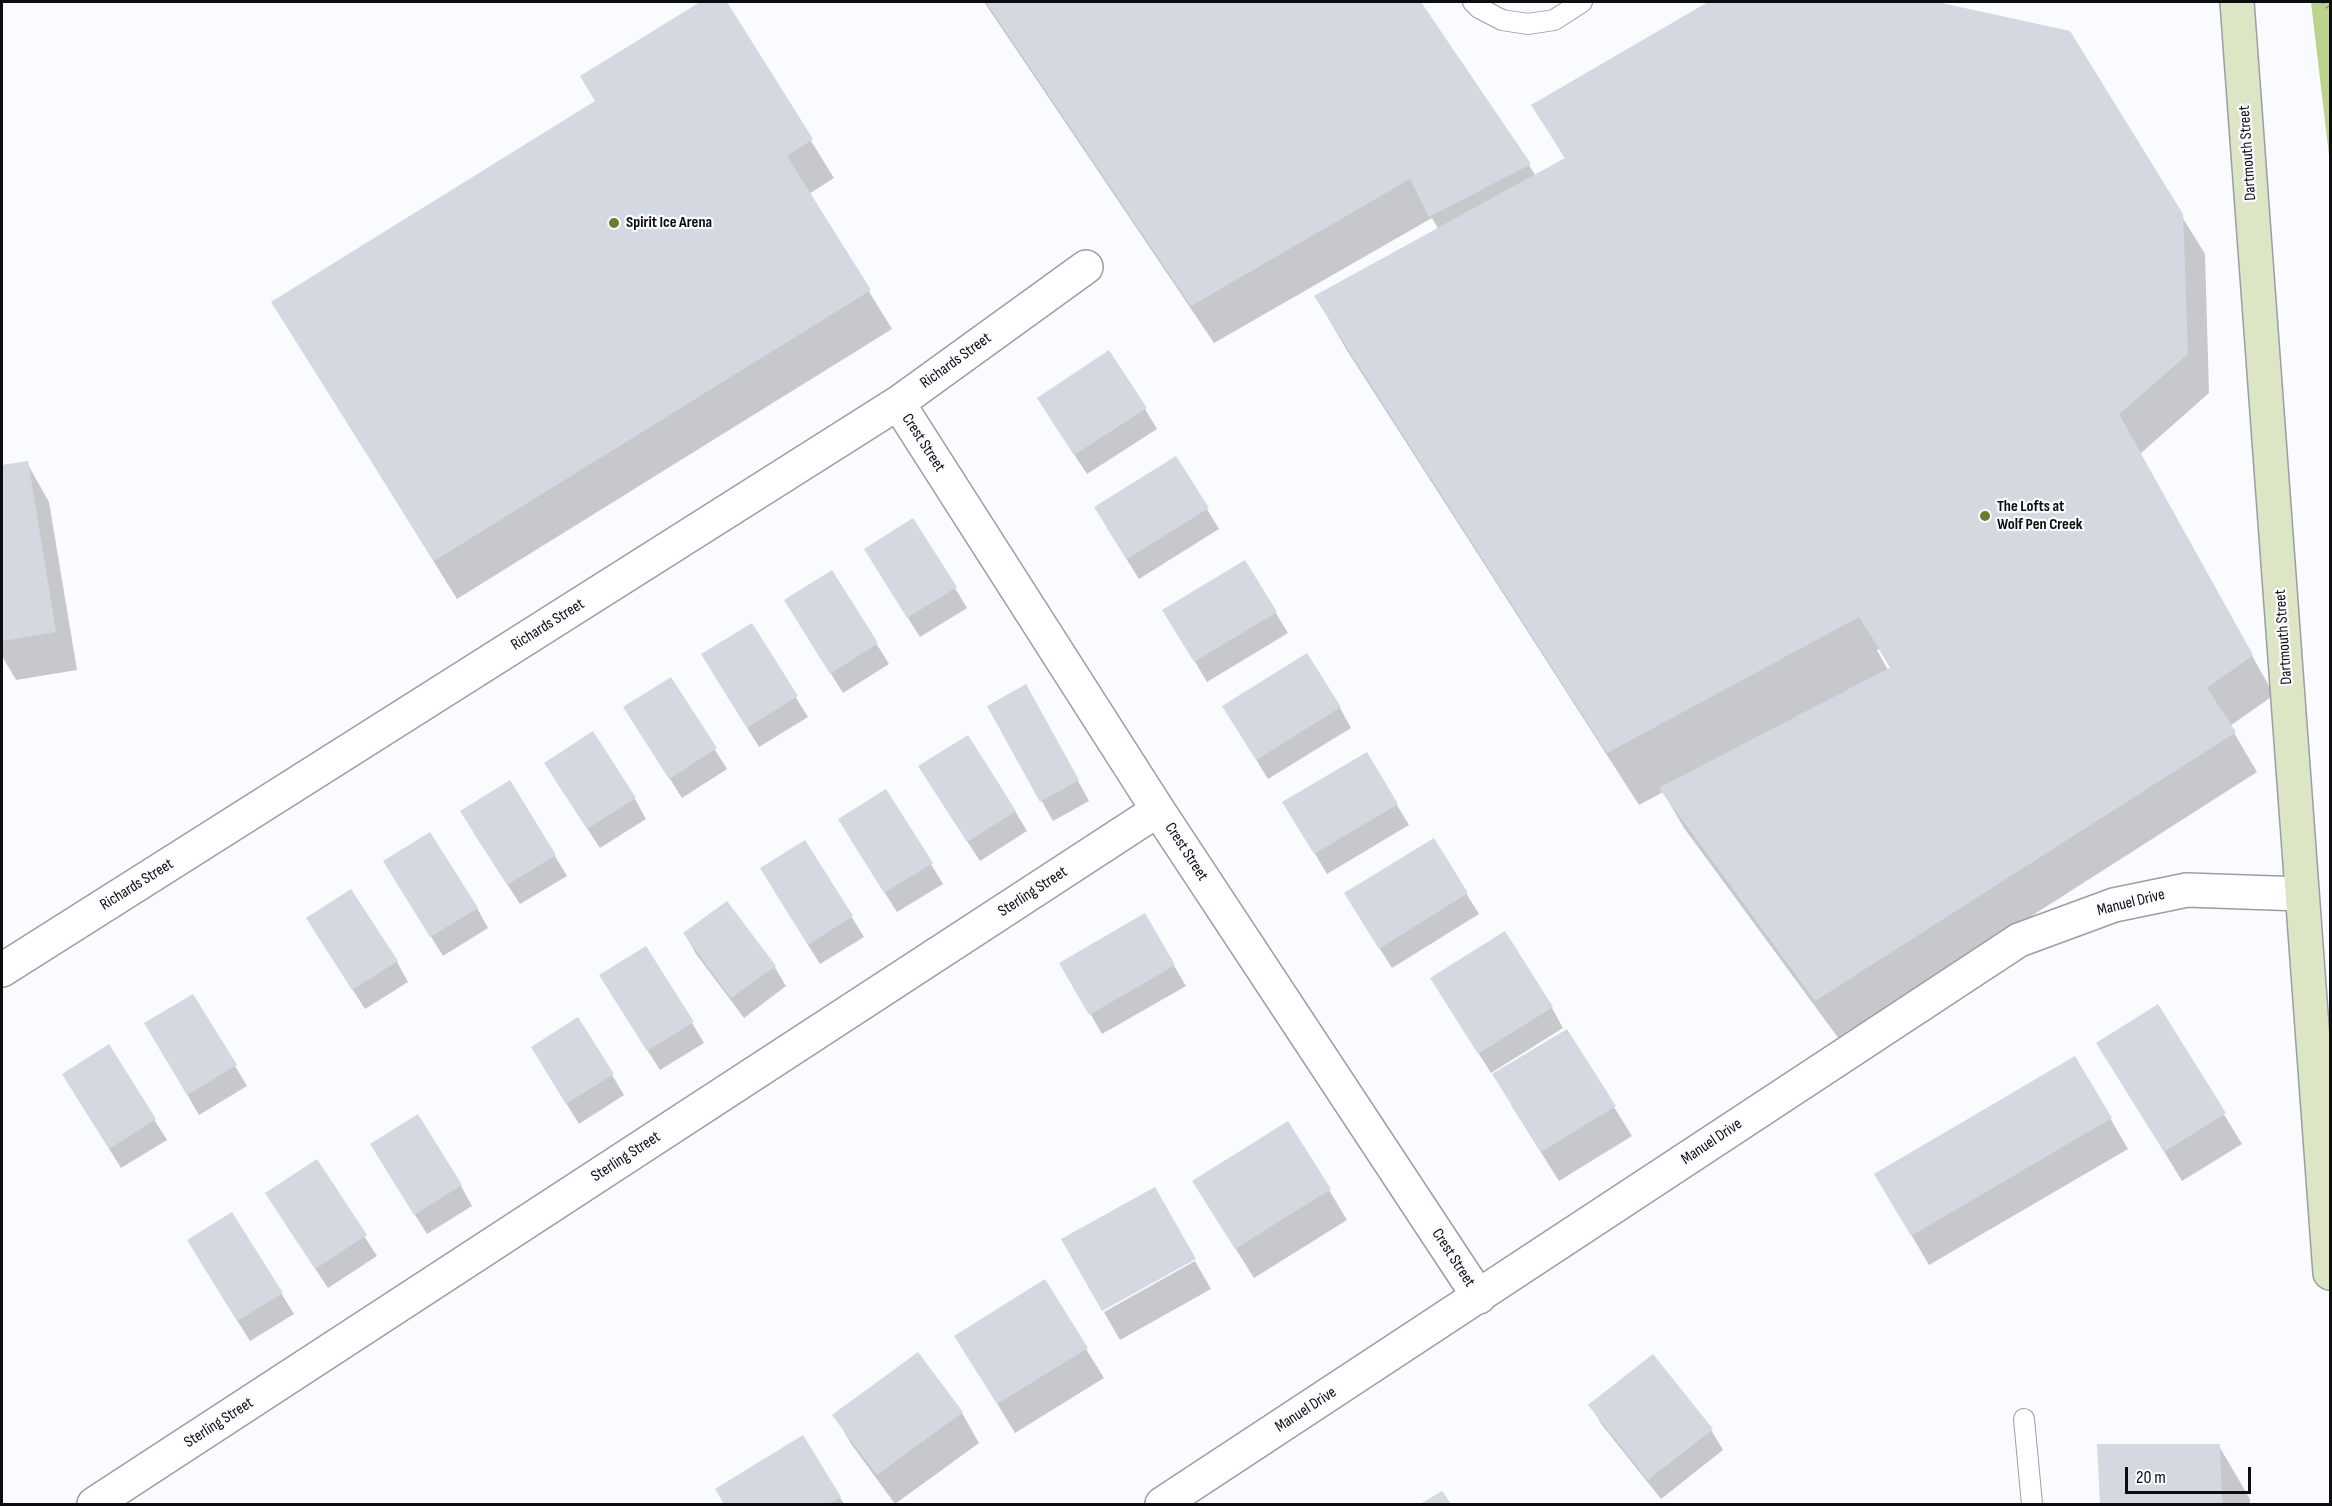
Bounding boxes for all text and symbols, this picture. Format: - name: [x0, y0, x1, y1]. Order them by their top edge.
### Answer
- street label: Dartmouth Street: [2235, 105, 2261, 201]
- place label: Spirit Ice Arena: [626, 213, 712, 233]
- marker: Spirit Ice Arena: [607, 216, 621, 230]
- street label: Richards Street: [917, 329, 995, 393]
- street label: Crest Street: [897, 410, 949, 476]
- place label: The Lofts at Wolf Pen Creek: [1997, 497, 2083, 535]
- marker: The Lofts at Wolf Pen Creek: [1978, 509, 1992, 523]
- street label: Dartmouth Street: [2271, 589, 2297, 685]
- street label: Richards Street: [508, 595, 588, 655]
- street label: Crest Street: [1160, 819, 1212, 885]
- street label: Richards Street: [97, 855, 177, 915]
- street label: Sterling Street: [995, 863, 1071, 921]
- street label: Manuel Drive: [2095, 885, 2167, 921]
- street label: Manuel Drive: [1678, 1115, 1746, 1169]
- street label: Sterling Street: [588, 1128, 664, 1186]
- street label: Crest Street: [1427, 1225, 1479, 1291]
- street label: Manuel Drive: [1272, 1383, 1340, 1437]
- street label: Sterling Street: [181, 1394, 257, 1452]
- scale bar: [2128, 1455, 2254, 1493]
- text: 20 m: [2136, 1467, 2166, 1488]

